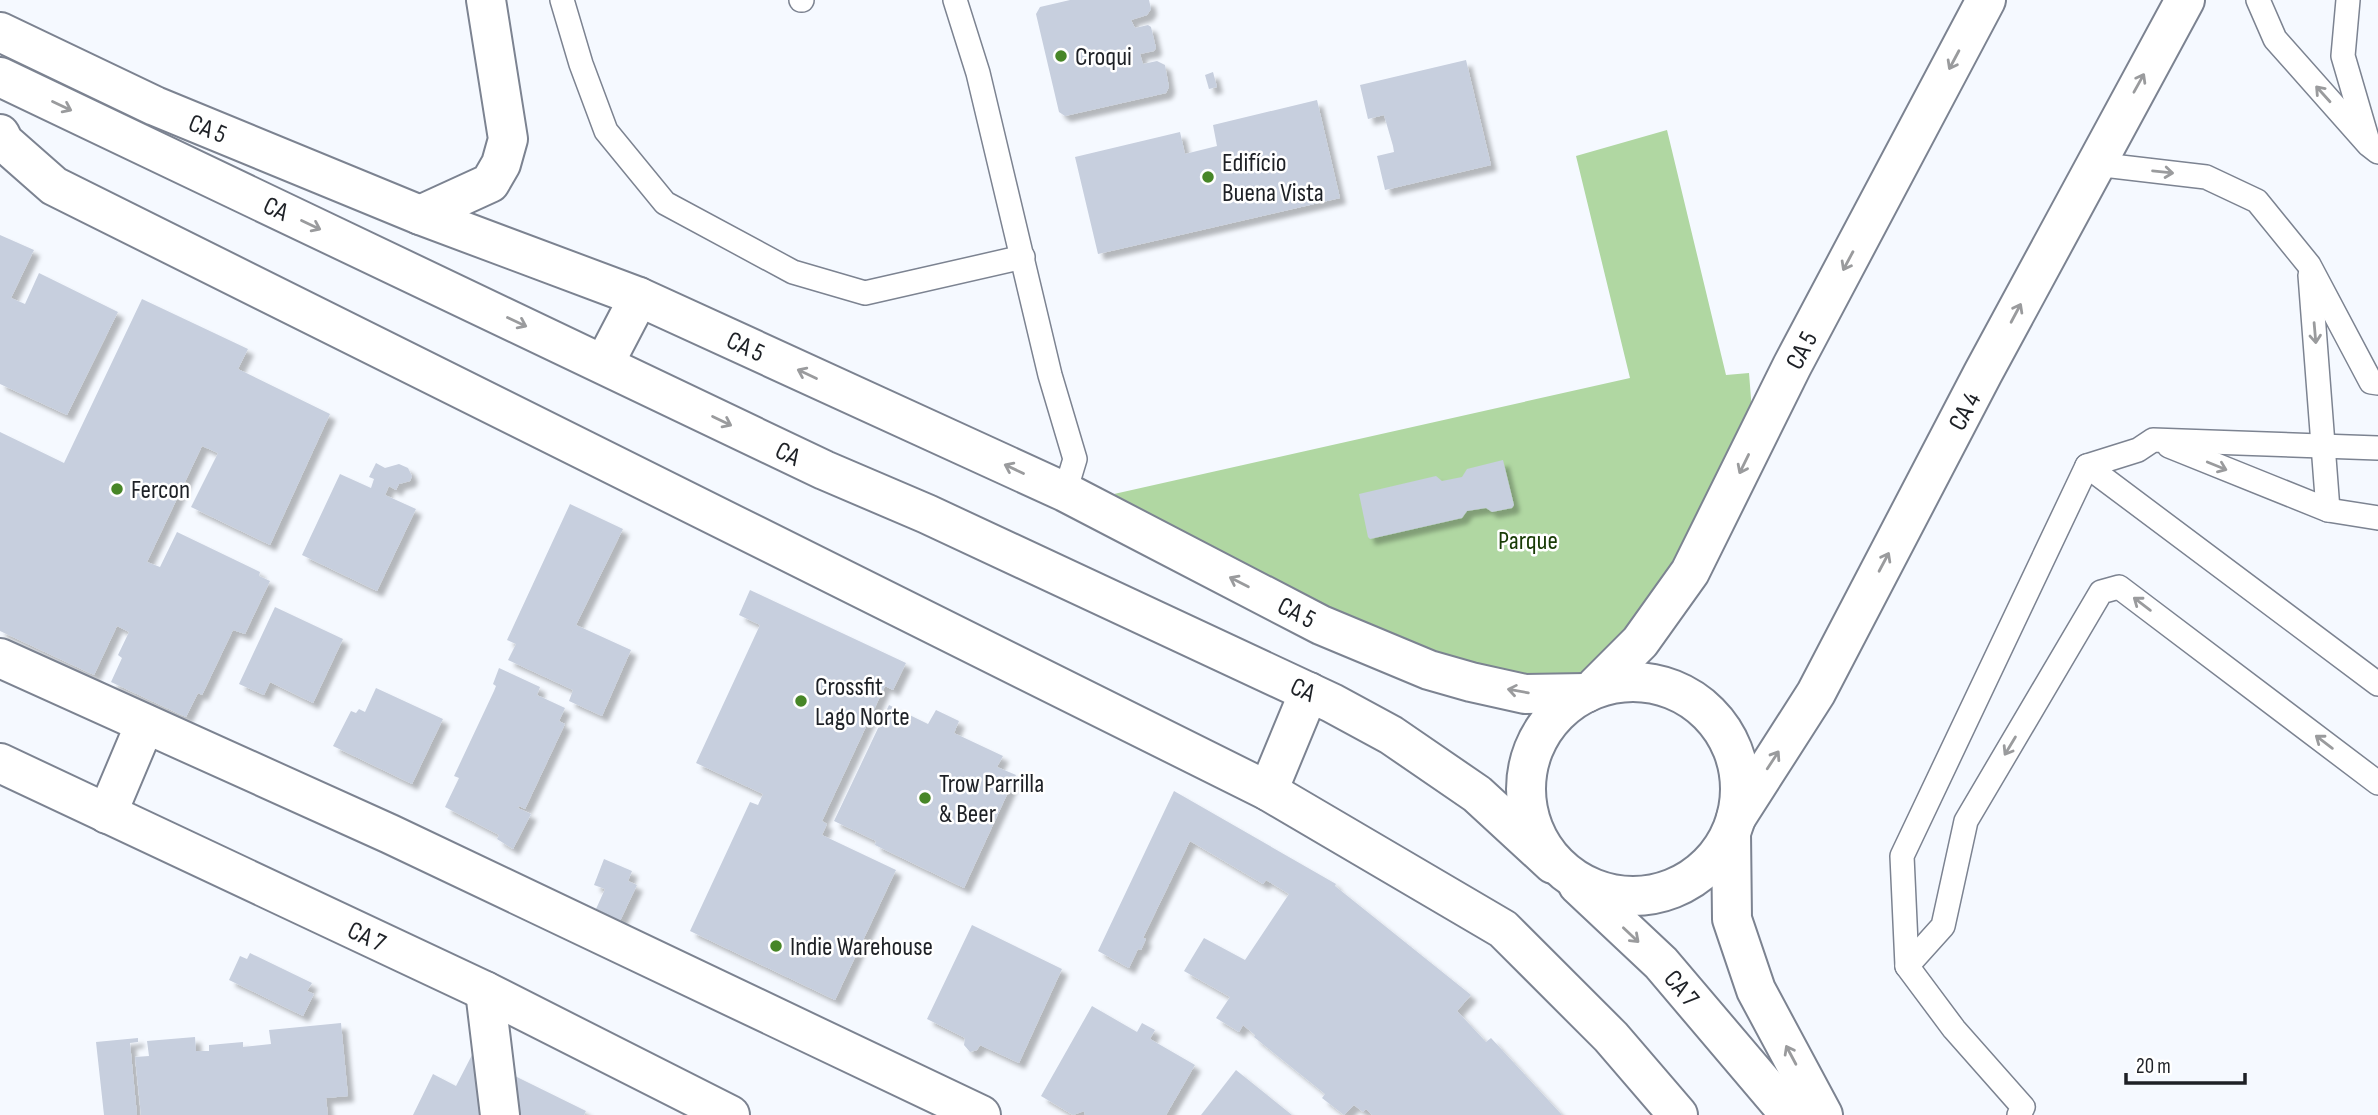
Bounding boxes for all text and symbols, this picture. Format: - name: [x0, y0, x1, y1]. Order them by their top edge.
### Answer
- place label: Croqui: [1075, 42, 1132, 73]
- marker: Croqui: [1053, 48, 1069, 64]
- one-way arrow: [1947, 49, 1960, 70]
- one-way arrow: [2133, 73, 2147, 93]
- one-way arrow: [2315, 85, 2331, 103]
- one-way arrow: [51, 100, 72, 113]
- street label: CA 5: [184, 108, 231, 151]
- place label: Edifício Buena Vista: [1222, 148, 1324, 209]
- one-way arrow: [2151, 165, 2174, 178]
- marker: Edifício Buena Vista: [1200, 169, 1216, 185]
- street label: CA: [258, 190, 293, 229]
- one-way arrow: [300, 219, 321, 232]
- one-way arrow: [1841, 251, 1855, 271]
- one-way arrow: [2009, 304, 2023, 324]
- one-way arrow: [506, 316, 527, 330]
- one-way arrow: [2309, 321, 2322, 344]
- street label: CA 5: [721, 325, 769, 370]
- street label: CA 5: [1780, 327, 1825, 375]
- one-way arrow: [797, 367, 818, 380]
- street label: CA 4: [1943, 387, 1988, 436]
- one-way arrow: [711, 415, 732, 428]
- street label: CA: [770, 435, 806, 474]
- one-way arrow: [1736, 453, 1750, 474]
- one-way arrow: [2205, 460, 2227, 473]
- one-way arrow: [1004, 462, 1025, 475]
- place label: Fercon: [131, 475, 190, 506]
- marker: Fercon: [109, 481, 125, 497]
- park label: Parque: [1498, 526, 1558, 557]
- one-way arrow: [1878, 552, 1892, 573]
- one-way arrow: [1229, 575, 1250, 589]
- street label: CA 5: [1272, 591, 1320, 636]
- one-way arrow: [2133, 597, 2152, 612]
- street label: CA: [1285, 671, 1320, 710]
- place label: Crossfit Lago Norte: [815, 672, 910, 733]
- one-way arrow: [1507, 684, 1530, 698]
- marker: Crossfit Lago Norte: [793, 693, 809, 709]
- one-way arrow: [2315, 734, 2333, 749]
- one-way arrow: [2003, 736, 2017, 756]
- one-way arrow: [1765, 751, 1780, 770]
- place label: Trow Parrilla & Beer: [939, 769, 1044, 830]
- marker: Trow Parrilla & Beer: [917, 790, 933, 806]
- street label: CA 7: [342, 915, 391, 960]
- one-way arrow: [1622, 927, 1639, 944]
- place label: Indie Warehouse: [790, 932, 933, 963]
- marker: Indie Warehouse: [768, 938, 784, 954]
- street label: CA 7: [1657, 964, 1705, 1014]
- scale bar: [2126, 1042, 2245, 1086]
- one-way arrow: [1784, 1045, 1797, 1066]
- text: 20 m: [2136, 1054, 2171, 1079]

